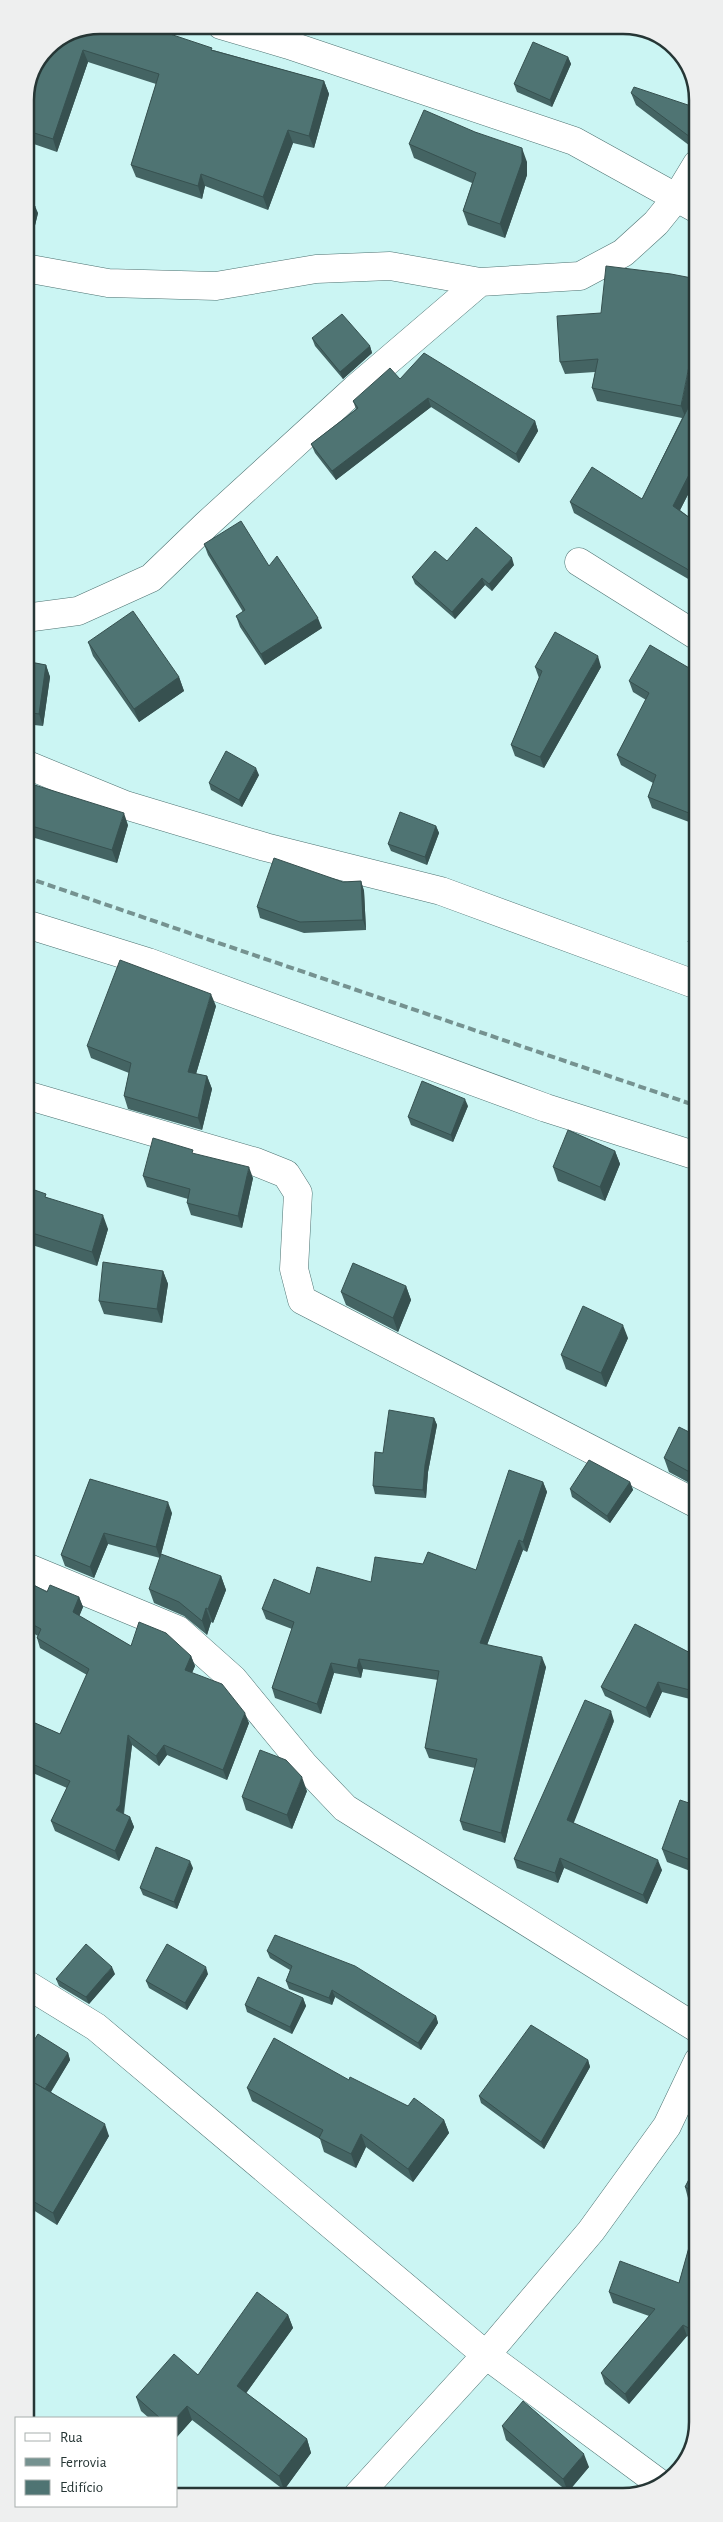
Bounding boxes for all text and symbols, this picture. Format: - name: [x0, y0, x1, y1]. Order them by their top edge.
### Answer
- legend: [15, 2417, 178, 2507]
- text: Rua: [60, 2430, 83, 2445]
- text: Ferrovia: [60, 2455, 107, 2470]
- text: Edifício: [60, 2480, 103, 2495]

